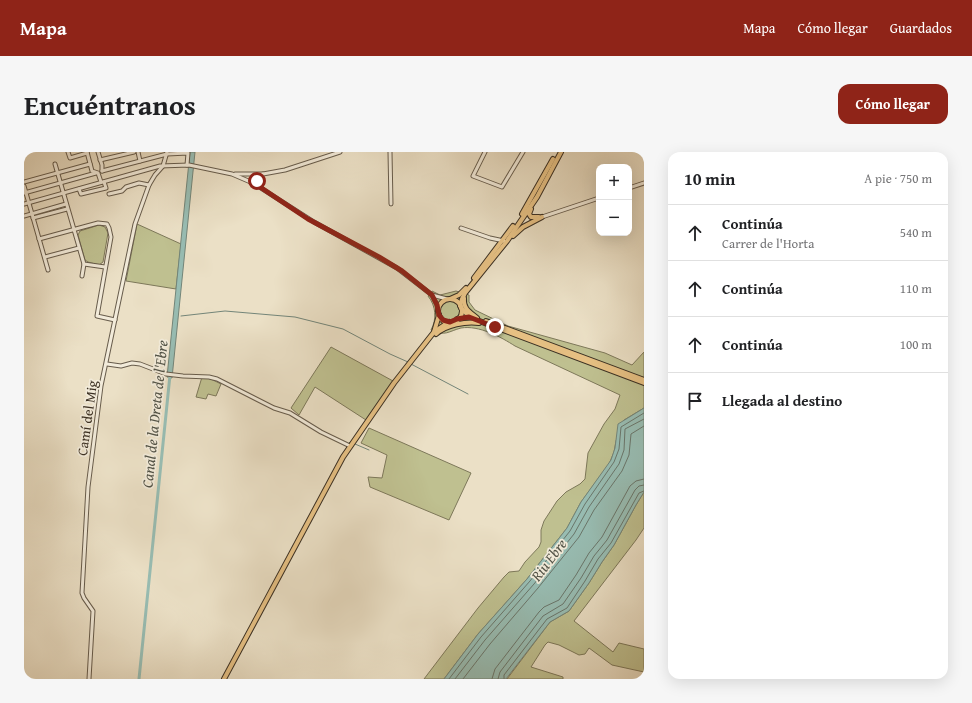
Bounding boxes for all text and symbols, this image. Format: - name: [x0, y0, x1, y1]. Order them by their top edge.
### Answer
- text: Mapa: [20, 14, 67, 42]
- text: Mapa: [743, 18, 775, 38]
- text: Cómo llegar: [797, 18, 868, 38]
- text: Guardados: [890, 18, 952, 38]
- text: Encuéntranos: [24, 84, 196, 125]
- button: Cómo llegar: [838, 84, 948, 124]
- map controls: [596, 164, 632, 236]
- button: +: [596, 164, 632, 200]
- text: 10 min: [684, 166, 735, 191]
- text: A pie · 750 m: [864, 169, 932, 188]
- route start: [248, 172, 266, 190]
- button: −: [596, 200, 632, 236]
- text: Continúa: [722, 213, 783, 234]
- icon: ahead: [684, 222, 706, 244]
- text: 540 m: [900, 223, 932, 242]
- text: Carrer de l'Horta: [722, 234, 814, 253]
- icon: ahead: [684, 278, 706, 300]
- text: Continúa: [722, 278, 783, 299]
- text: 110 m: [900, 279, 932, 298]
- route end: [486, 318, 504, 336]
- icon: ahead: [684, 334, 706, 356]
- text: Continúa: [722, 334, 783, 355]
- text: 100 m: [900, 335, 932, 354]
- water label: Canal de la Dreta de l'Ebre: [136, 339, 173, 489]
- street label: Camí del Mig: [72, 379, 102, 457]
- icon: arrive: [684, 390, 706, 412]
- text: Llegada al destino: [722, 390, 842, 411]
- water label: Riu Ebre: [525, 534, 571, 586]

